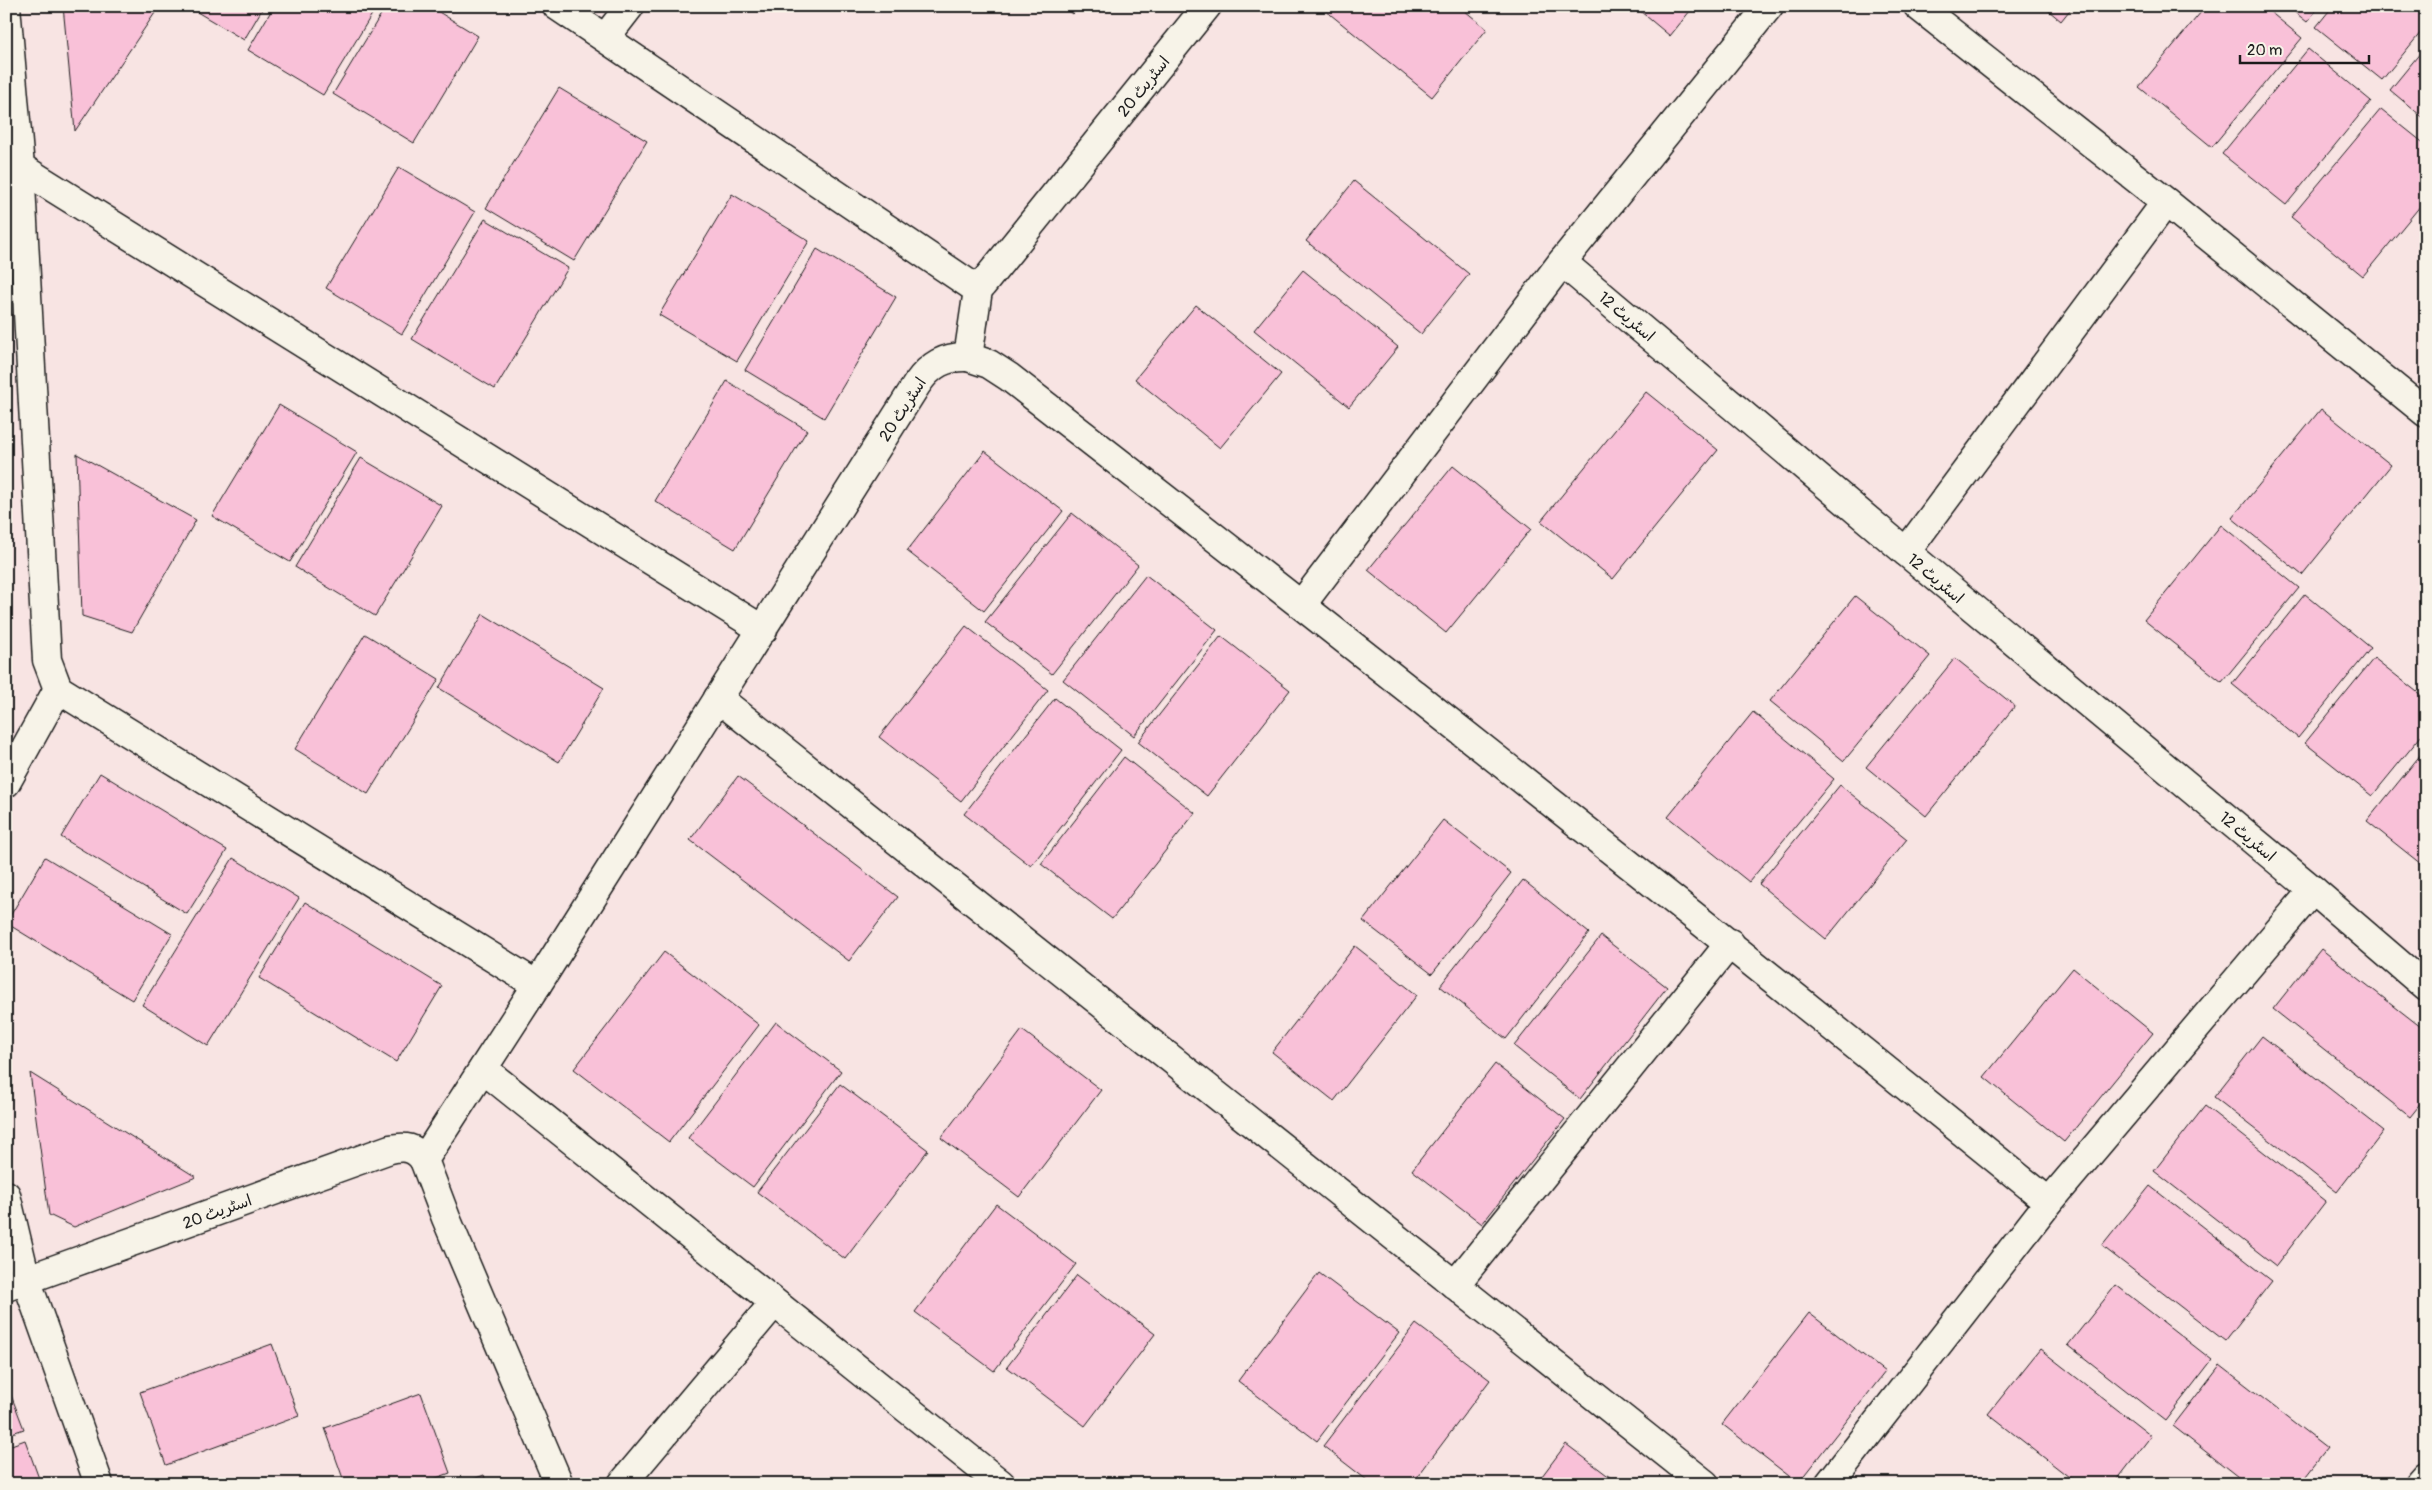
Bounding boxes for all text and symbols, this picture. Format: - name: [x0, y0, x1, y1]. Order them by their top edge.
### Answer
- scale bar: [2240, 32, 2368, 64]
- text: 20 m: [2247, 41, 2282, 60]
- street label: اسٹریٹ 20: [1113, 52, 1174, 121]
- street label: اسٹریٹ 12: [1594, 287, 1659, 346]
- street label: اسٹریٹ 20: [875, 374, 931, 445]
- street label: اسٹریٹ 12: [1903, 549, 1968, 608]
- street label: اسٹریٹ 12: [2215, 807, 2280, 866]
- street label: اسٹریٹ 20: [180, 1190, 255, 1234]

